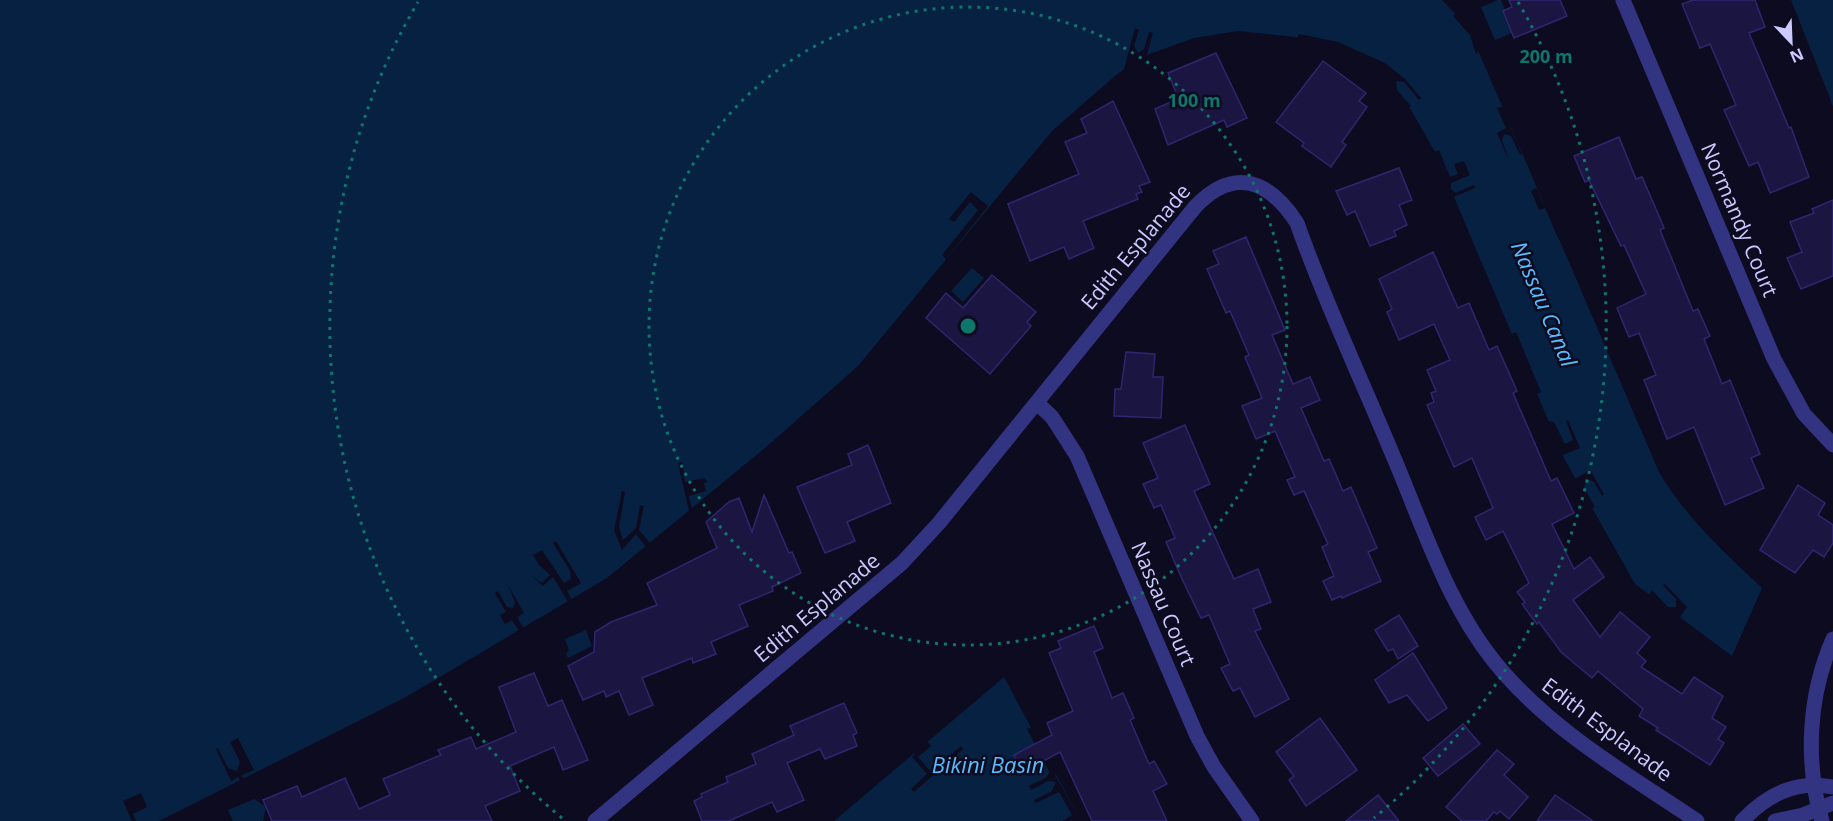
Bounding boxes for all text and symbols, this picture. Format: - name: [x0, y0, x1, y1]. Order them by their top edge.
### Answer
- north arrow: [1761, 12, 1821, 72]
- text: N: [1787, 43, 1807, 68]
- text: 200 m: [1519, 44, 1573, 68]
- text: 100 m: [1167, 88, 1221, 112]
- street label: Normandy Court: [1695, 138, 1785, 301]
- street label: Edith Esplanade: [1074, 177, 1196, 315]
- water label: Nassau Canal: [1505, 236, 1585, 371]
- centre of rings: [958, 316, 978, 336]
- street label: Nassau Court: [1125, 537, 1203, 670]
- street label: Edith Esplanade: [747, 546, 885, 668]
- street label: Edith Esplanade: [1537, 671, 1678, 787]
- water label: Bikini Basin: [932, 749, 1044, 779]

